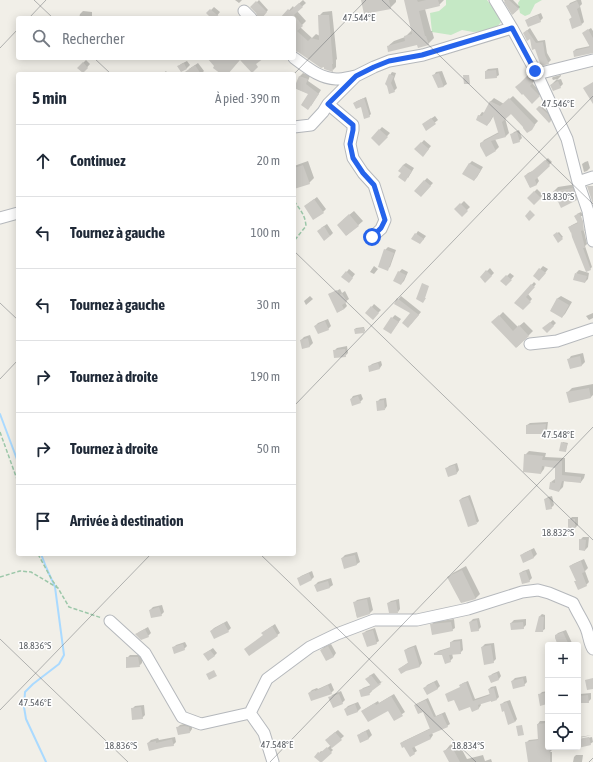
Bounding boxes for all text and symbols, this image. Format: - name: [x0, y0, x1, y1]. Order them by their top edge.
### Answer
- text: 47.544°E: [343, 12, 376, 23]
- search box: [16, 16, 296, 60]
- icon: search: [30, 27, 52, 49]
- text: Rechercher: [62, 30, 124, 47]
- route end: [526, 62, 544, 80]
- text: 5 min: [32, 88, 67, 108]
- text: À pied · 390 m: [215, 91, 280, 106]
- text: 47.546°E: [542, 98, 575, 109]
- icon: ahead: [32, 150, 54, 172]
- text: Continuez: [70, 152, 126, 169]
- text: 20 m: [257, 153, 280, 168]
- text: 18.830°S: [542, 191, 574, 202]
- icon: left: [32, 222, 54, 244]
- text: Tournez à gauche: [70, 224, 165, 241]
- text: 100 m: [251, 225, 280, 240]
- route start: [363, 228, 381, 246]
- icon: left: [32, 294, 54, 316]
- text: Tournez à gauche: [70, 296, 165, 313]
- text: 30 m: [257, 297, 280, 312]
- icon: right: [32, 366, 54, 388]
- text: Tournez à droite: [70, 368, 158, 385]
- text: 190 m: [251, 369, 280, 384]
- text: 47.548°E: [542, 429, 575, 440]
- icon: right: [32, 438, 54, 460]
- text: Tournez à droite: [70, 440, 158, 457]
- text: 50 m: [257, 441, 280, 456]
- icon: arrive: [32, 510, 54, 532]
- text: Arrivée à destination: [70, 512, 184, 529]
- text: 18.832°S: [542, 527, 574, 538]
- text: 18.836°S: [19, 640, 51, 651]
- map controls: [545, 642, 581, 750]
- button: +: [545, 642, 581, 678]
- button: −: [545, 678, 581, 714]
- text: 47.546°E: [19, 697, 52, 708]
- button: locate: [545, 714, 581, 750]
- text: 47.548°E: [261, 739, 294, 750]
- text: 18.836°S: [105, 740, 137, 751]
- text: 18.834°S: [452, 740, 484, 751]

